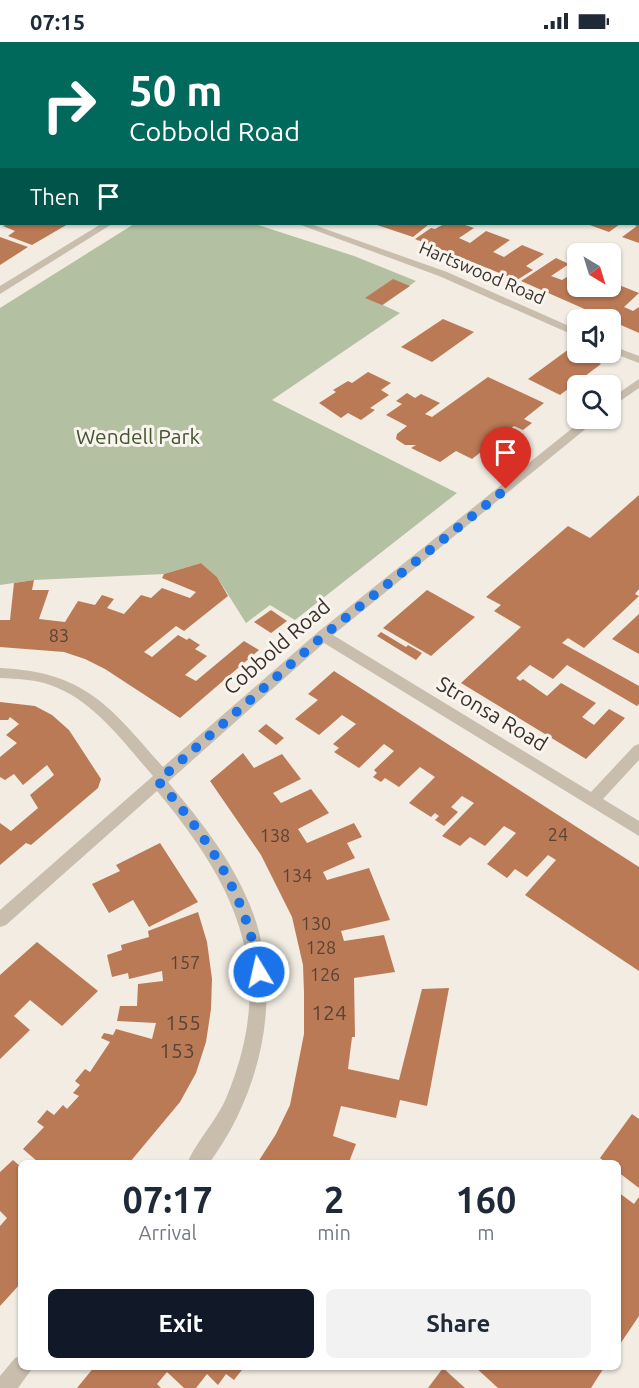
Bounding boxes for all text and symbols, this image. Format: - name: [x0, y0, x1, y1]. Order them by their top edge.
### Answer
- text: 07:15: [30, 9, 85, 34]
- icon: right: [30, 66, 108, 144]
- text: 50 m: [129, 67, 223, 114]
- text: Cobbold Road: [129, 116, 300, 146]
- icon: arrive: [92, 180, 125, 213]
- text: Then: [30, 184, 80, 209]
- street label: Hartswood Road: [417, 237, 548, 308]
- north arrow: [567, 243, 621, 297]
- map controls: [567, 243, 621, 429]
- button: sound: [567, 309, 621, 363]
- button: search: [567, 375, 621, 429]
- park label: Wendell Park: [76, 424, 200, 448]
- pin: [480, 427, 531, 489]
- icon: arrive: [489, 436, 522, 469]
- street label: Cobbold Road: [218, 594, 334, 699]
- house number: 83: [49, 625, 69, 645]
- street label: Stronsa Road: [433, 671, 552, 756]
- house number: 24: [548, 824, 568, 844]
- house number: 138: [260, 825, 290, 845]
- house number: 134: [282, 865, 312, 885]
- house number: 130: [301, 913, 331, 933]
- house number: 128: [306, 937, 336, 957]
- position arrow: [227, 940, 291, 1004]
- house number: 157: [170, 952, 200, 972]
- house number: 126: [310, 964, 340, 984]
- house number: 124: [311, 1000, 347, 1024]
- house number: 155: [165, 1010, 201, 1034]
- house number: 153: [159, 1038, 195, 1062]
- text: 07:17: [123, 1179, 213, 1220]
- text: 2: [324, 1179, 344, 1220]
- text: 160: [455, 1179, 516, 1220]
- text: Arrival: [139, 1221, 197, 1244]
- text: min: [317, 1221, 351, 1244]
- text: m: [477, 1221, 495, 1244]
- button: Exit: [48, 1289, 314, 1358]
- button: Share: [326, 1289, 591, 1358]

